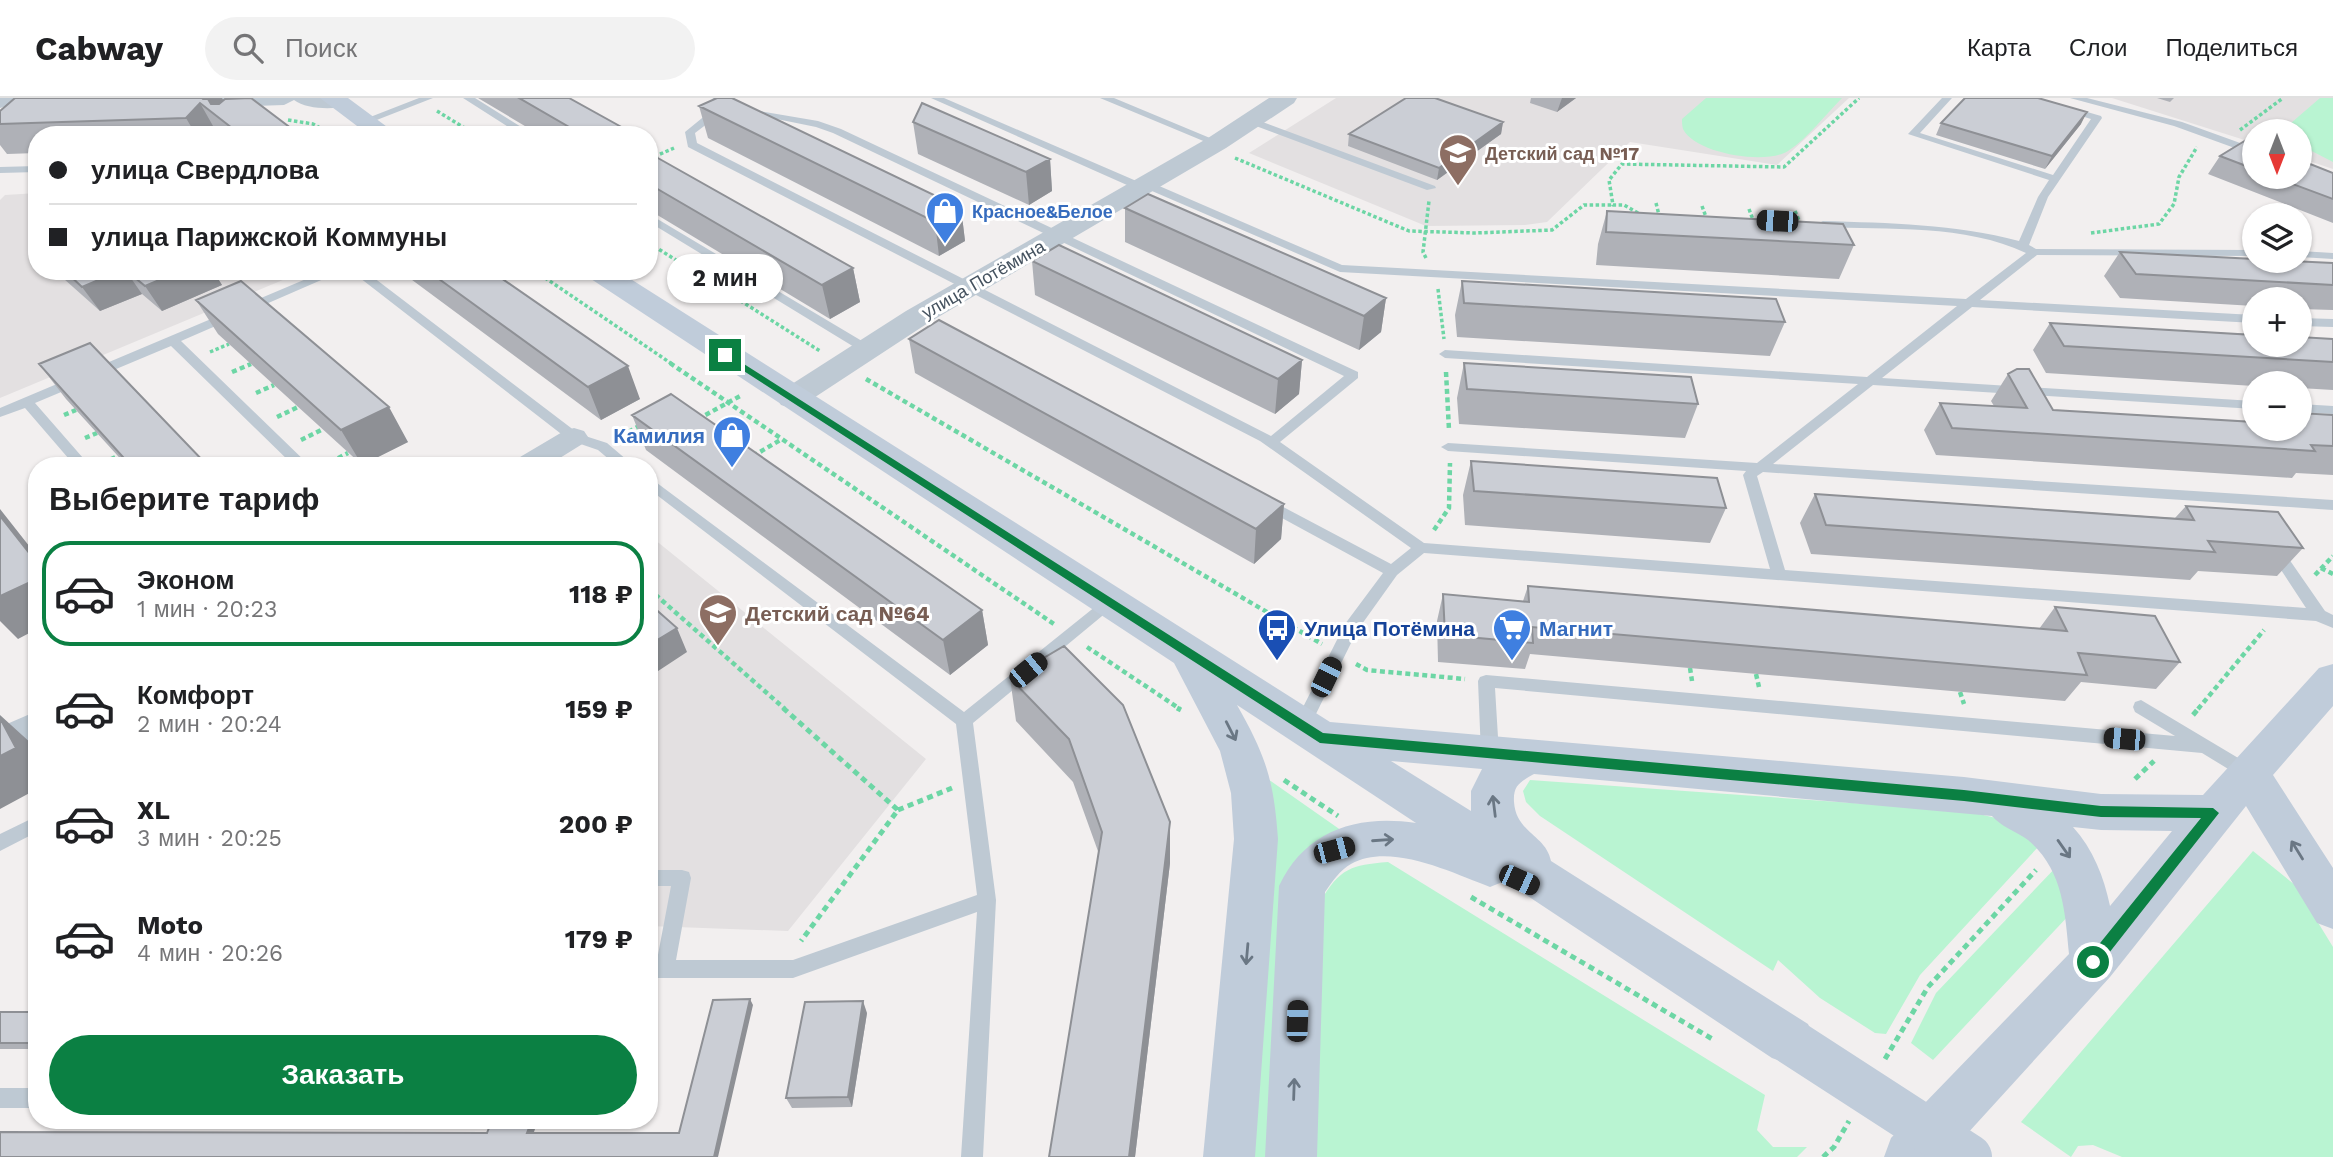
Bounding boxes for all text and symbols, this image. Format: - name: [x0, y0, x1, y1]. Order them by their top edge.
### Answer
- search box: [205, 17, 695, 80]
- text: Cabway: [35, 29, 163, 68]
- icon: search: [229, 29, 267, 67]
- text: Поиск: [285, 33, 357, 63]
- text: Карта: [1967, 34, 2031, 62]
- text: Слои: [2069, 34, 2127, 62]
- text: Поделиться: [2165, 34, 2298, 62]
- north arrow: [2242, 119, 2312, 189]
- map controls: [2242, 119, 2312, 441]
- school or university icon: Детский сад №17: [1437, 132, 1479, 187]
- place label: Детский сад №17: [1485, 143, 1639, 164]
- text: улица Свердлова: [91, 155, 319, 185]
- shop icon: Красное&Белое: [924, 190, 966, 245]
- place label: Красное&Белое: [972, 201, 1113, 222]
- button: layers: [2242, 203, 2312, 273]
- car: [1756, 209, 1799, 233]
- text: улица Парижской Коммуны: [91, 222, 447, 252]
- street label: улица Потёмина: [918, 235, 1049, 323]
- callout: 2 мин: [667, 254, 783, 302]
- text: 2 мин: [692, 265, 758, 292]
- button: +: [2242, 287, 2312, 357]
- route end: [709, 339, 741, 371]
- button: −: [2242, 371, 2312, 441]
- shop icon: Камилия: [711, 414, 753, 469]
- place label: Камилия: [613, 423, 705, 448]
- text: Выберите тариф: [49, 480, 320, 518]
- icon: car: [53, 562, 116, 625]
- text: Эконом: [137, 565, 235, 595]
- text: 118 ₽: [569, 579, 633, 609]
- school or university icon: Детский сад №64: [697, 592, 739, 647]
- text: 1 мин · 20:23: [137, 596, 277, 623]
- place label: Детский сад №64: [745, 601, 930, 626]
- bus stop icon: Улица Потёмина: [1256, 607, 1298, 662]
- supermarket icon: Магнит: [1491, 607, 1533, 662]
- place label: Улица Потёмина: [1304, 616, 1475, 641]
- place label: Магнит: [1539, 616, 1613, 641]
- car: [1006, 649, 1051, 691]
- car: [1308, 654, 1345, 700]
- icon: car: [53, 677, 116, 740]
- text: Комфорт: [137, 680, 254, 710]
- text: 159 ₽: [565, 694, 633, 724]
- text: 2 мин · 20:24: [137, 711, 282, 738]
- one-way arrow: [1225, 720, 1239, 741]
- car: [2103, 727, 2146, 751]
- icon: car: [53, 792, 116, 855]
- text: XL: [137, 795, 170, 825]
- one-way arrow: [1487, 795, 1500, 818]
- text: 200 ₽: [559, 809, 633, 839]
- text: 3 мин · 20:25: [137, 825, 282, 852]
- one-way arrow: [1371, 833, 1394, 846]
- car: [1311, 834, 1358, 866]
- one-way arrow: [2057, 839, 2071, 858]
- one-way arrow: [2290, 840, 2304, 860]
- car: [1496, 862, 1543, 898]
- icon: car: [53, 907, 116, 970]
- text: Moto: [137, 910, 203, 940]
- text: 179 ₽: [565, 924, 633, 954]
- text: 4 мин · 20:26: [137, 940, 283, 967]
- one-way arrow: [1240, 943, 1253, 965]
- route start: [2077, 946, 2109, 978]
- car: [1286, 1000, 1309, 1042]
- button: Заказать: [49, 1035, 637, 1115]
- one-way arrow: [1288, 1078, 1301, 1101]

